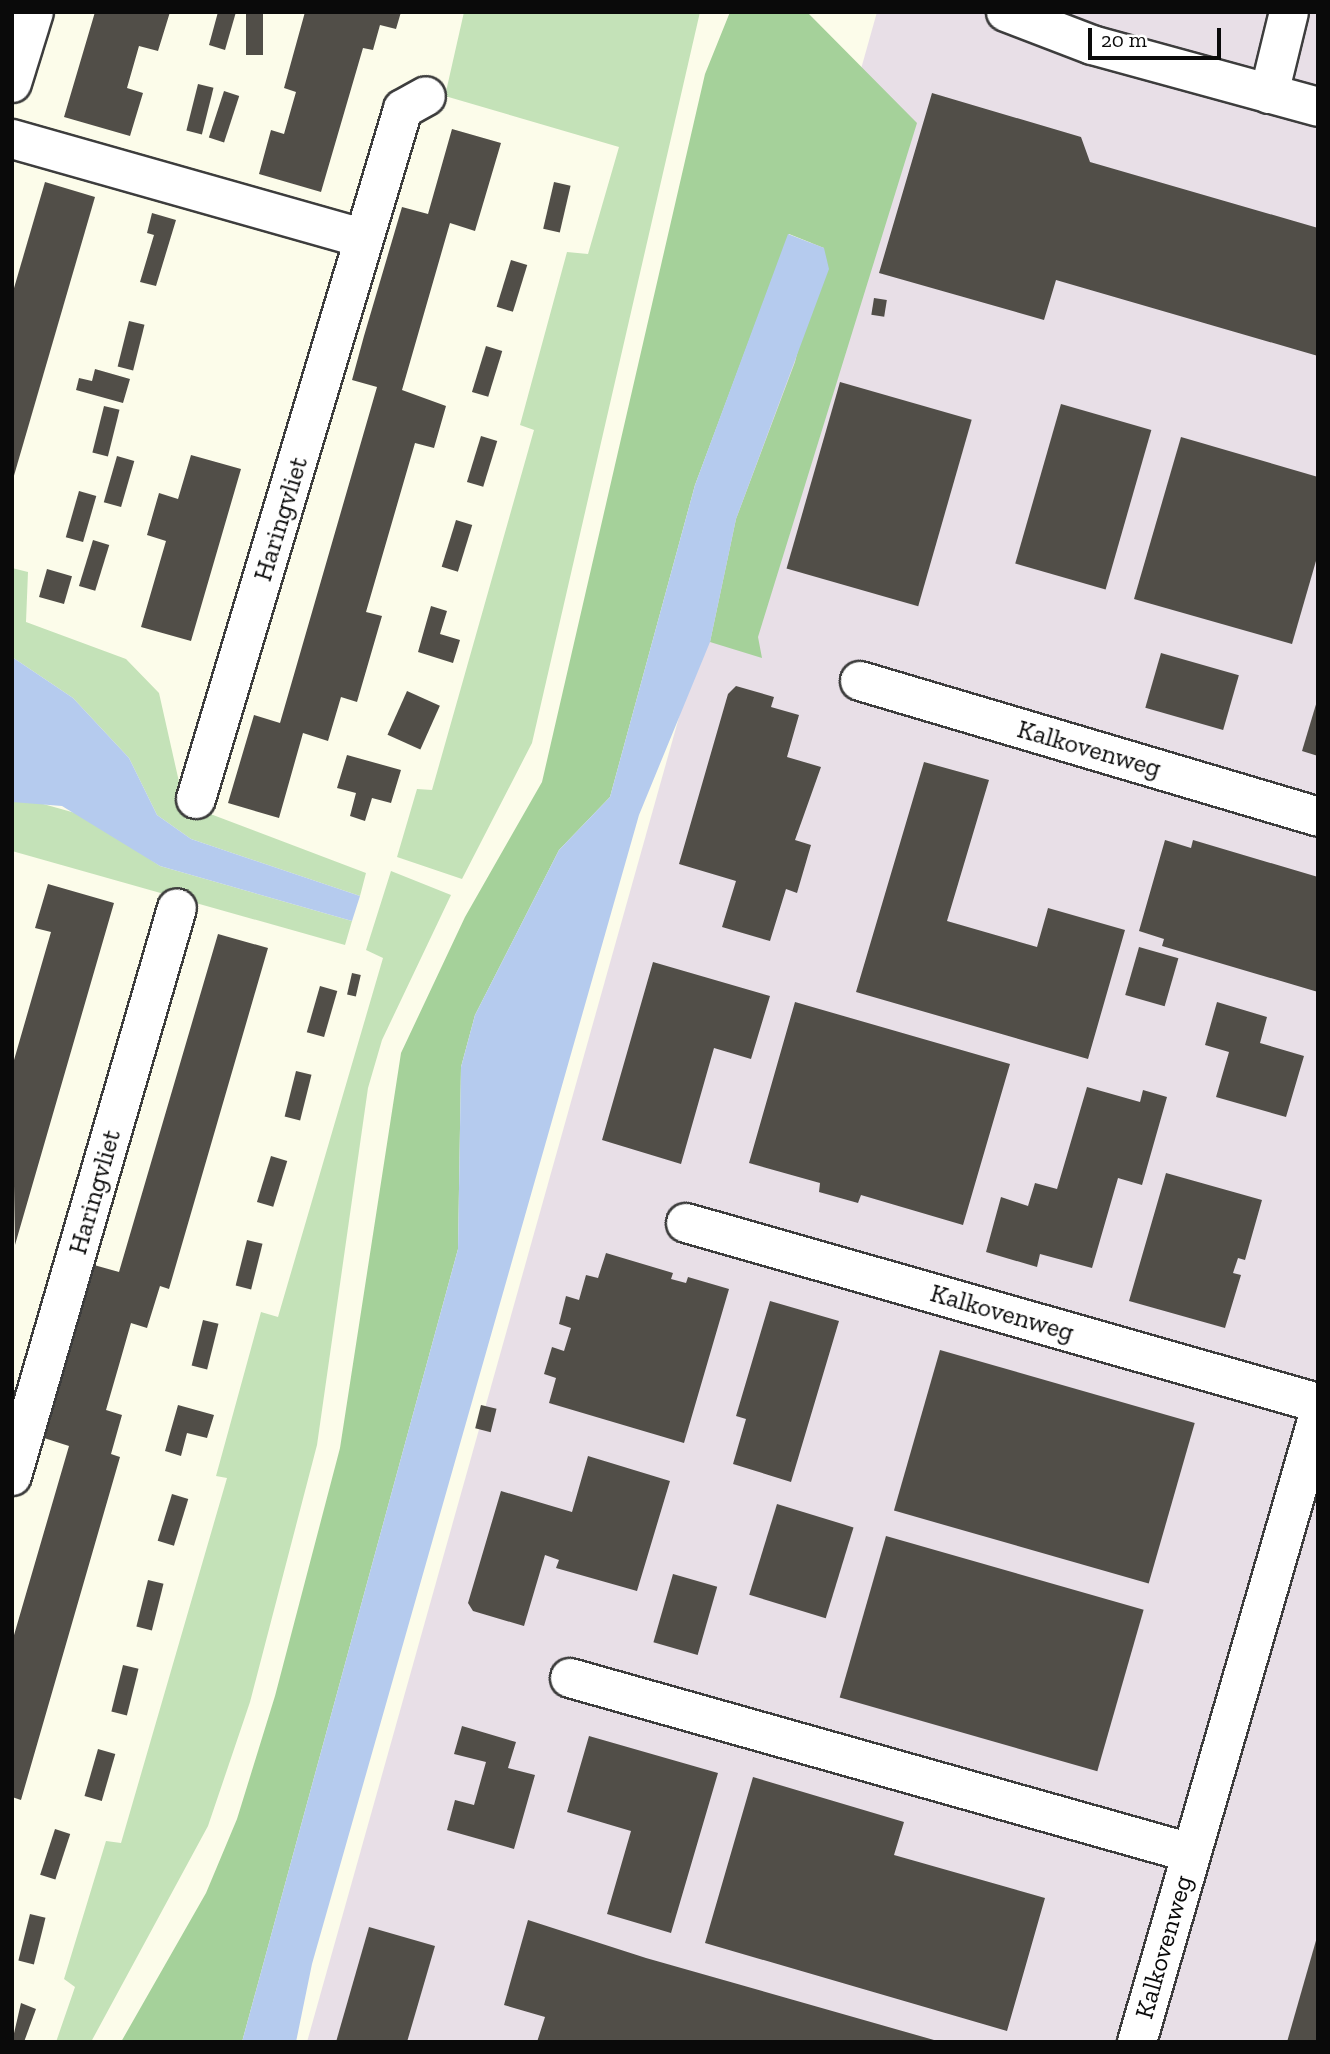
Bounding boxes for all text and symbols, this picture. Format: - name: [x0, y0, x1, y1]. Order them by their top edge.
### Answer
- scale bar: [1092, 14, 1225, 58]
- text: 20 m: [1101, 27, 1147, 52]
- street label: Haringvliet: [247, 453, 315, 585]
- street label: Kalkovenweg: [1014, 714, 1164, 784]
- street label: Haringvliet: [62, 1126, 128, 1258]
- street label: Kalkovenweg: [927, 1278, 1077, 1348]
- street label: Kalkovenweg: [1129, 1872, 1199, 2022]

